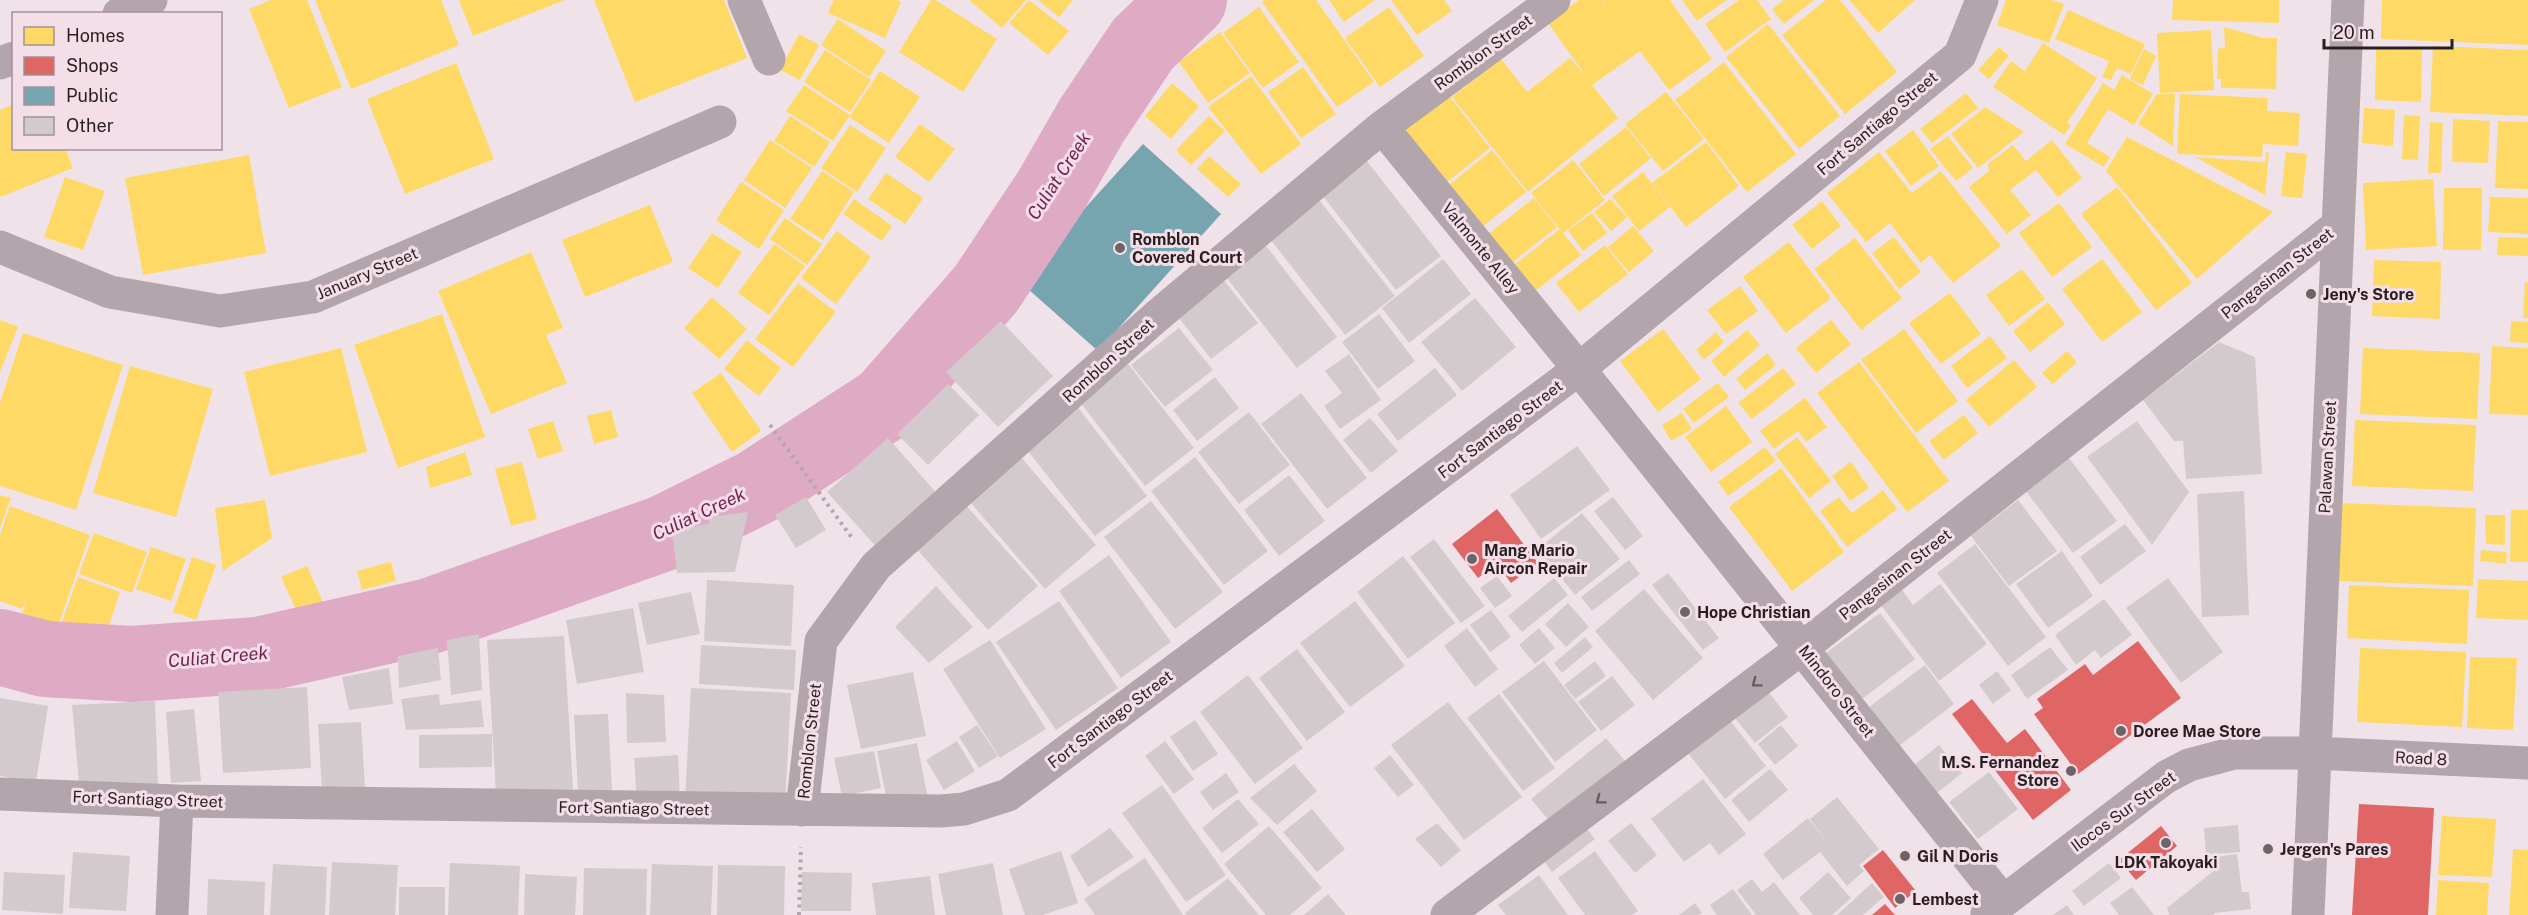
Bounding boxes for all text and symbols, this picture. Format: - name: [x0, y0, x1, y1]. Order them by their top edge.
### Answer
- street label: Romblon Street: [1431, 11, 1536, 94]
- legend: [12, 12, 222, 150]
- scale bar: [2324, 12, 2452, 50]
- text: 20 m: [2333, 22, 2375, 43]
- text: Homes: [66, 25, 125, 46]
- text: Shops: [66, 55, 118, 76]
- street label: Fort Santiago Street: [1813, 68, 1941, 179]
- text: Public: [66, 85, 118, 106]
- text: Other: [66, 115, 114, 136]
- water label: Culiat Creek: [1022, 128, 1095, 223]
- street label: Valmonte Alley: [1438, 199, 1524, 298]
- street label: Pangasinan Street: [2218, 224, 2337, 323]
- place label: Romblon Covered Court: [1132, 230, 1243, 267]
- marker: Romblon Covered Court: [1113, 241, 1127, 255]
- street label: January Street: [314, 244, 421, 303]
- place label: Jeny's Store: [2323, 285, 2414, 304]
- marker: Jeny's Store: [2304, 287, 2318, 301]
- street label: Romblon Street: [1059, 314, 1158, 406]
- street label: Fort Santiago Street: [1434, 376, 1566, 482]
- street label: Palawan Street: [2315, 400, 2340, 514]
- water label: Culiat Creek: [649, 483, 749, 544]
- street label: Pangasinan Street: [1836, 525, 1955, 624]
- place label: Mang Mario Aircon Repair: [1484, 541, 1588, 578]
- marker: Mang Mario Aircon Repair: [1465, 552, 1479, 566]
- place label: Hope Christian: [1697, 603, 1811, 622]
- marker: Hope Christian: [1678, 605, 1692, 619]
- street label: Mindoro Street: [1795, 641, 1878, 741]
- water label: Culiat Creek: [167, 642, 269, 671]
- street label: Fort Santiago Street: [1044, 666, 1176, 772]
- one-way arrow: [1751, 676, 1762, 687]
- street label: Romblon Street: [794, 682, 825, 800]
- place label: Doree Mae Store: [2133, 722, 2261, 741]
- marker: Doree Mae Store: [2114, 724, 2128, 738]
- street label: Road 8: [2394, 748, 2448, 769]
- place label: M.S. Fernandez Store: [1941, 753, 2059, 790]
- marker: M.S. Fernandez Store: [2064, 764, 2078, 778]
- street label: Ilocos Sur Street: [2067, 767, 2179, 856]
- street label: Fort Santiago Street: [72, 787, 224, 812]
- one-way arrow: [1595, 793, 1606, 804]
- street label: Fort Santiago Street: [558, 798, 710, 819]
- marker: LDK Takoyaki: [2159, 836, 2173, 850]
- place label: Jergen's Pares: [2280, 840, 2388, 859]
- marker: Jergen's Pares: [2261, 842, 2275, 856]
- place label: Gil N Doris: [1917, 847, 1998, 866]
- marker: Gil N Doris: [1898, 849, 1912, 863]
- place label: LDK Takoyaki: [2115, 853, 2217, 872]
- place label: Lembest: [1912, 890, 1979, 909]
- marker: Lembest: [1893, 892, 1907, 906]

